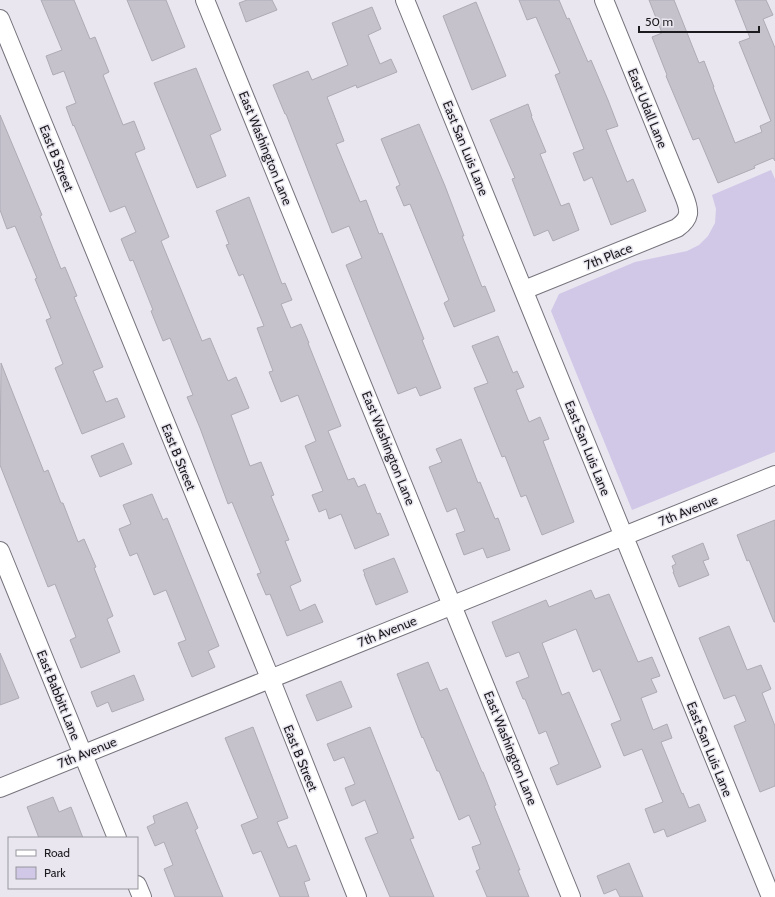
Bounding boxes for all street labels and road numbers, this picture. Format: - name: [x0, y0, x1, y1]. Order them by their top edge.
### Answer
- street label: East Udall Lane: [625, 66, 671, 151]
- street label: East Washington Lane: [236, 89, 296, 208]
- street label: East San Luis Lane: [440, 98, 492, 198]
- street label: East B Street: [36, 122, 78, 194]
- street label: 7th Place: [582, 239, 635, 273]
- street label: East Washington Lane: [359, 389, 419, 508]
- street label: East San Luis Lane: [562, 398, 614, 498]
- street label: East B Street: [158, 421, 200, 493]
- street label: 7th Avenue: [656, 491, 720, 529]
- street label: 7th Avenue: [355, 612, 419, 650]
- street label: East Babbitt Lane: [34, 648, 84, 743]
- street label: East Washington Lane: [481, 689, 541, 808]
- street label: East San Luis Lane: [684, 699, 736, 799]
- street label: East B Street: [280, 722, 322, 794]
- street label: 7th Avenue: [55, 733, 119, 771]

